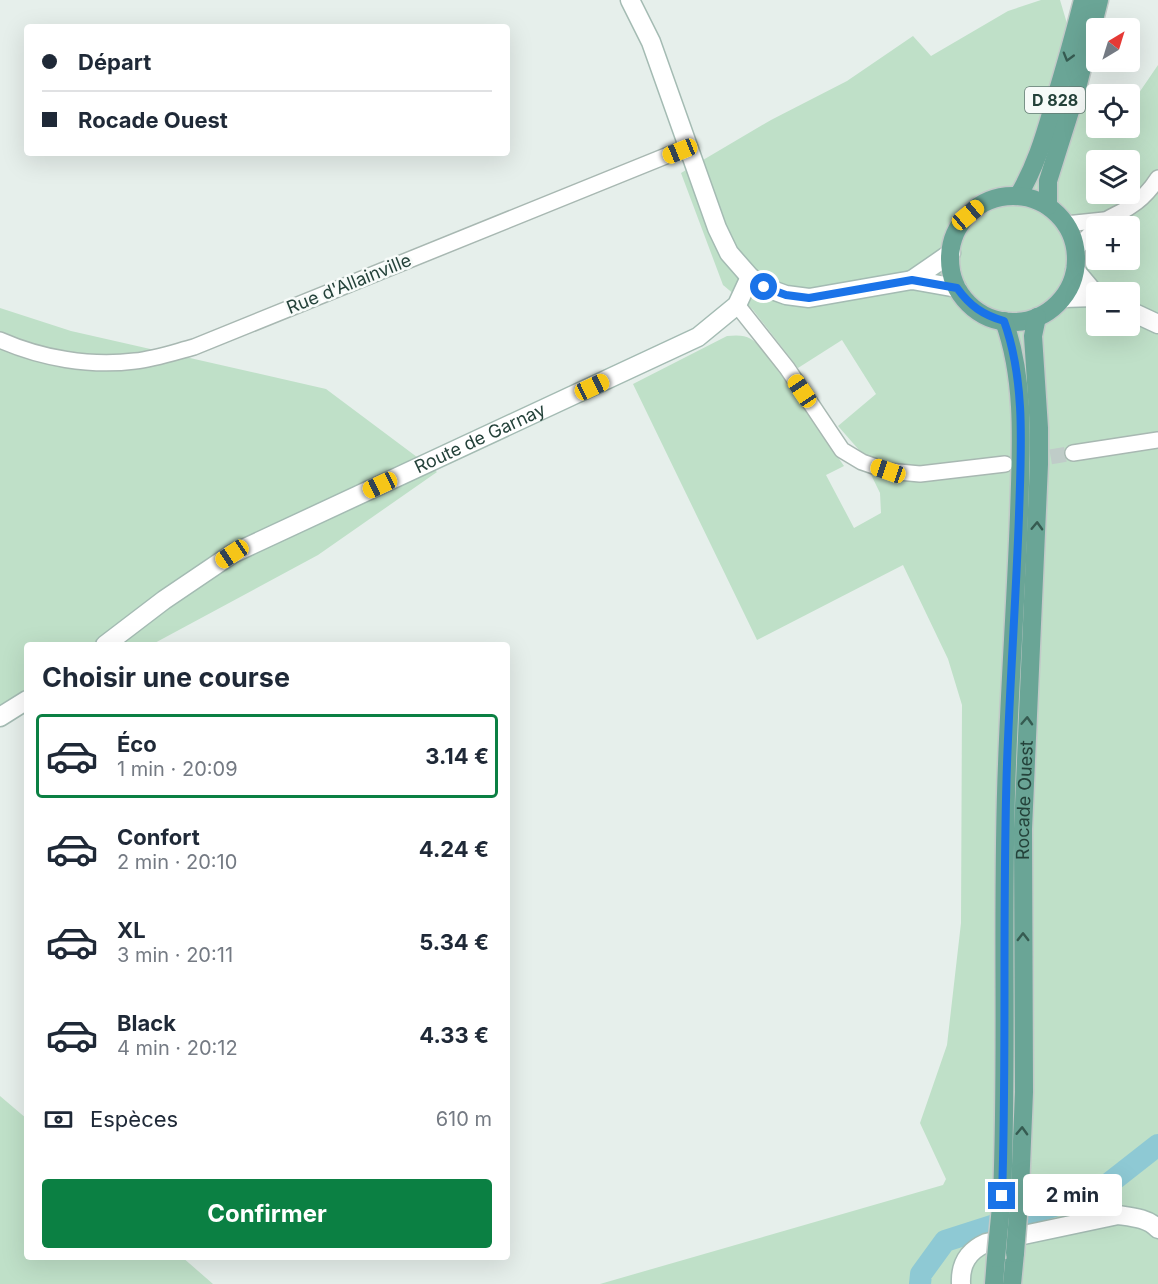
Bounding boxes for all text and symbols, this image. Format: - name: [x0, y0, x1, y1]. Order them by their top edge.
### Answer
- north arrow: [1086, 18, 1140, 72]
- map controls: [1086, 18, 1140, 336]
- text: Départ: [78, 49, 151, 75]
- one-way arrow: [1063, 51, 1075, 62]
- button: locate: [1086, 84, 1140, 138]
- road number: D 828: [1025, 87, 1085, 113]
- text: Rocade Ouest: [78, 107, 228, 133]
- car: [660, 136, 700, 166]
- button: layers: [1086, 150, 1140, 204]
- car: [948, 197, 988, 233]
- button: +: [1086, 216, 1140, 270]
- street label: Rue d'Allainville: [283, 249, 414, 318]
- route start: [750, 273, 777, 300]
- button: −: [1086, 282, 1140, 336]
- car: [572, 371, 612, 403]
- car: [784, 371, 820, 411]
- street label: Route de Garnay: [411, 399, 549, 477]
- car: [868, 457, 908, 485]
- car: [360, 469, 400, 501]
- one-way arrow: [1030, 521, 1043, 530]
- car: [212, 536, 252, 572]
- text: Choisir une course: [42, 661, 290, 694]
- one-way arrow: [1021, 716, 1034, 725]
- icon: car: [45, 729, 99, 783]
- text: Éco: [117, 731, 157, 757]
- street label: Rocade Ouest: [1012, 740, 1037, 860]
- text: 3.14 €: [425, 743, 489, 769]
- text: 1 min · 20:09: [117, 757, 238, 781]
- icon: car: [45, 822, 99, 876]
- text: Confort: [117, 824, 200, 850]
- text: 4.24 €: [419, 836, 489, 862]
- text: 2 min · 20:10: [117, 850, 237, 874]
- icon: car: [45, 915, 99, 969]
- text: XL: [117, 917, 146, 943]
- text: 5.34 €: [419, 929, 489, 955]
- one-way arrow: [1017, 932, 1029, 941]
- text: 3 min · 20:11: [117, 943, 233, 967]
- icon: car: [45, 1008, 99, 1062]
- text: Black: [117, 1010, 176, 1036]
- text: 4.33 €: [419, 1022, 489, 1048]
- text: 4 min · 20:12: [117, 1036, 238, 1060]
- icon: cash: [42, 1103, 75, 1136]
- text: Espèces: [90, 1106, 178, 1132]
- text: 610 m: [436, 1107, 492, 1131]
- one-way arrow: [1016, 1127, 1029, 1136]
- callout: 2 min: [1023, 1175, 1122, 1217]
- button: Confirmer: [42, 1179, 492, 1248]
- route end: [988, 1182, 1015, 1209]
- text: 2 min: [1046, 1183, 1099, 1207]

